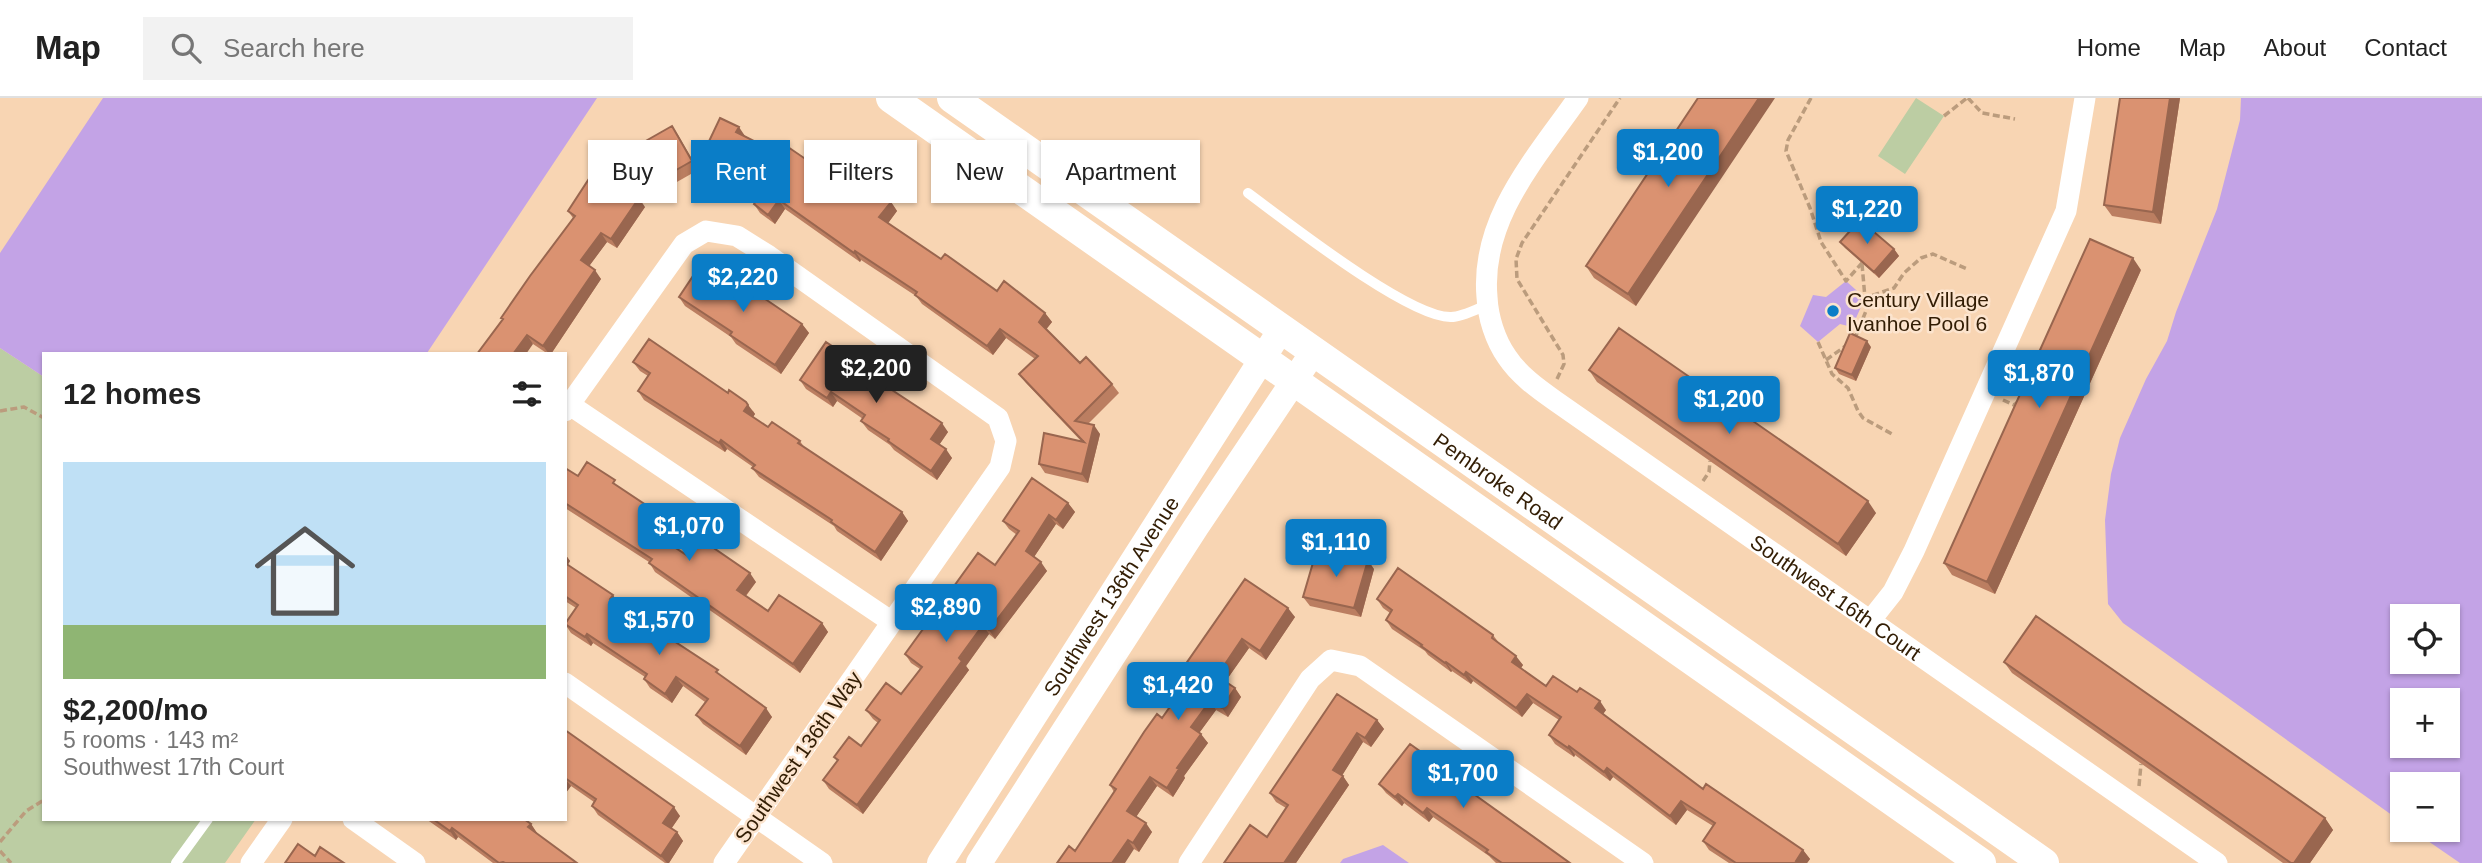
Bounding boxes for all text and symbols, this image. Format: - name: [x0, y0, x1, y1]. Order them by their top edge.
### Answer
- search box: [143, 17, 633, 80]
- text: Map: [35, 29, 101, 66]
- icon: search: [167, 29, 205, 67]
- text: Search here: [223, 33, 365, 63]
- text: Home: [2077, 34, 2141, 61]
- text: Map: [2179, 34, 2226, 61]
- text: About: [2264, 34, 2326, 61]
- text: Contact: [2364, 34, 2447, 61]
- pin: $1,200: [1611, 130, 1725, 189]
- text: $1,200: [1633, 139, 1703, 165]
- chip: Buy: [588, 140, 677, 203]
- chip: Rent: [691, 140, 790, 203]
- chip: Filters: [804, 140, 917, 203]
- chip: New: [931, 140, 1027, 203]
- chip: Apartment: [1041, 140, 1200, 203]
- pin: $1,220: [1810, 186, 1924, 246]
- text: $1,220: [1832, 196, 1902, 222]
- pin: $2,220: [686, 254, 800, 314]
- text: $2,220: [708, 264, 778, 290]
- place label: Century Village Ivanhoe Pool 6: [1847, 288, 1989, 335]
- marker: Century Village Ivanhoe Pool 6: [1825, 303, 1841, 319]
- pin: $2,200: [819, 345, 933, 405]
- pin: $1,870: [1982, 350, 2096, 410]
- text: $2,200: [841, 355, 911, 381]
- text: $1,870: [2004, 360, 2074, 386]
- icon: filters: [508, 375, 546, 413]
- pin: $1,200: [1672, 376, 1786, 436]
- text: 12 homes: [63, 377, 201, 410]
- text: $1,200: [1694, 386, 1764, 412]
- street label: Pembroke Road: [1430, 428, 1567, 534]
- street label: Southwest 136th Avenue: [1039, 492, 1183, 700]
- pin: $1,070: [632, 504, 746, 563]
- icon: home: [242, 508, 368, 634]
- text: $1,070: [654, 513, 724, 539]
- pin: $1,110: [1279, 519, 1393, 579]
- text: $1,110: [1301, 529, 1371, 555]
- street label: Southwest 16th Court: [1747, 530, 1926, 664]
- pin: $2,890: [889, 584, 1003, 644]
- text: $2,890: [911, 594, 981, 620]
- pin: $1,570: [602, 598, 716, 657]
- map controls: [2390, 604, 2460, 842]
- button: locate: [2390, 604, 2460, 674]
- text: $1,570: [624, 607, 694, 633]
- pin: $1,420: [1121, 662, 1235, 722]
- street label: Southwest 136th Way: [730, 667, 866, 847]
- text: $1,420: [1143, 672, 1213, 698]
- button: +: [2390, 688, 2460, 758]
- text: $2,200/mo: [63, 693, 208, 726]
- text: 5 rooms · 143 m²: [63, 727, 238, 753]
- pin: $1,700: [1406, 750, 1520, 810]
- text: Southwest 17th Court: [63, 754, 284, 780]
- text: $1,700: [1428, 760, 1498, 786]
- button: −: [2390, 772, 2460, 842]

